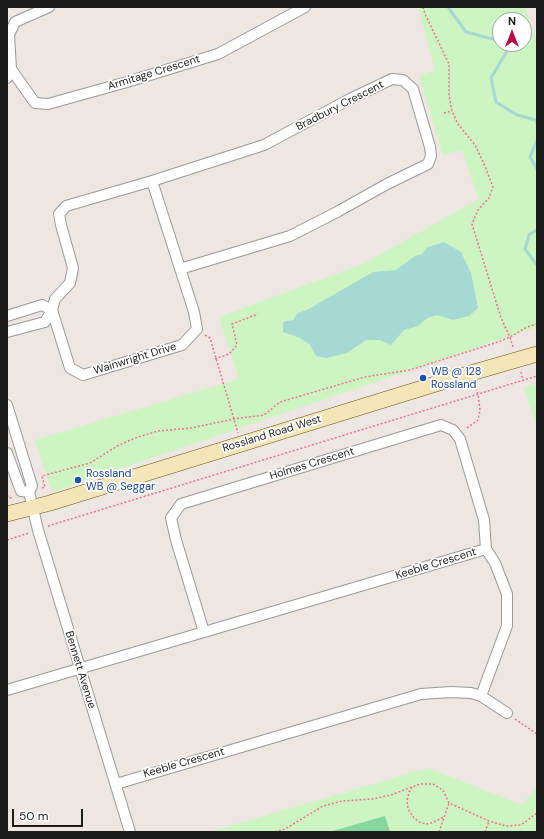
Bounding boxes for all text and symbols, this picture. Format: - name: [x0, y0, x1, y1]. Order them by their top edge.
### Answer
- north arrow: [492, 12, 532, 52]
- text: N: [508, 14, 516, 28]
- street label: Armitage Crescent: [106, 53, 202, 93]
- street label: Bradbury Crescent: [294, 78, 386, 134]
- street label: Wainwright Drive: [92, 340, 178, 378]
- place label: WB @ 128 Rossland: [431, 365, 481, 391]
- marker: WB @ 128 Rossland: [418, 373, 428, 383]
- street label: Rossland Road West: [221, 413, 323, 455]
- street label: Holmes Crescent: [268, 445, 356, 483]
- place label: Rossland WB @ Seggar: [86, 467, 155, 493]
- marker: Rossland WB @ Seggar: [73, 475, 83, 485]
- street label: Keeble Crescent: [394, 545, 478, 583]
- street label: Bennett Avenue: [62, 630, 98, 710]
- street label: Keeble Crescent: [142, 745, 226, 781]
- scale bar: [14, 801, 85, 827]
- text: 50 m: [19, 808, 48, 824]

